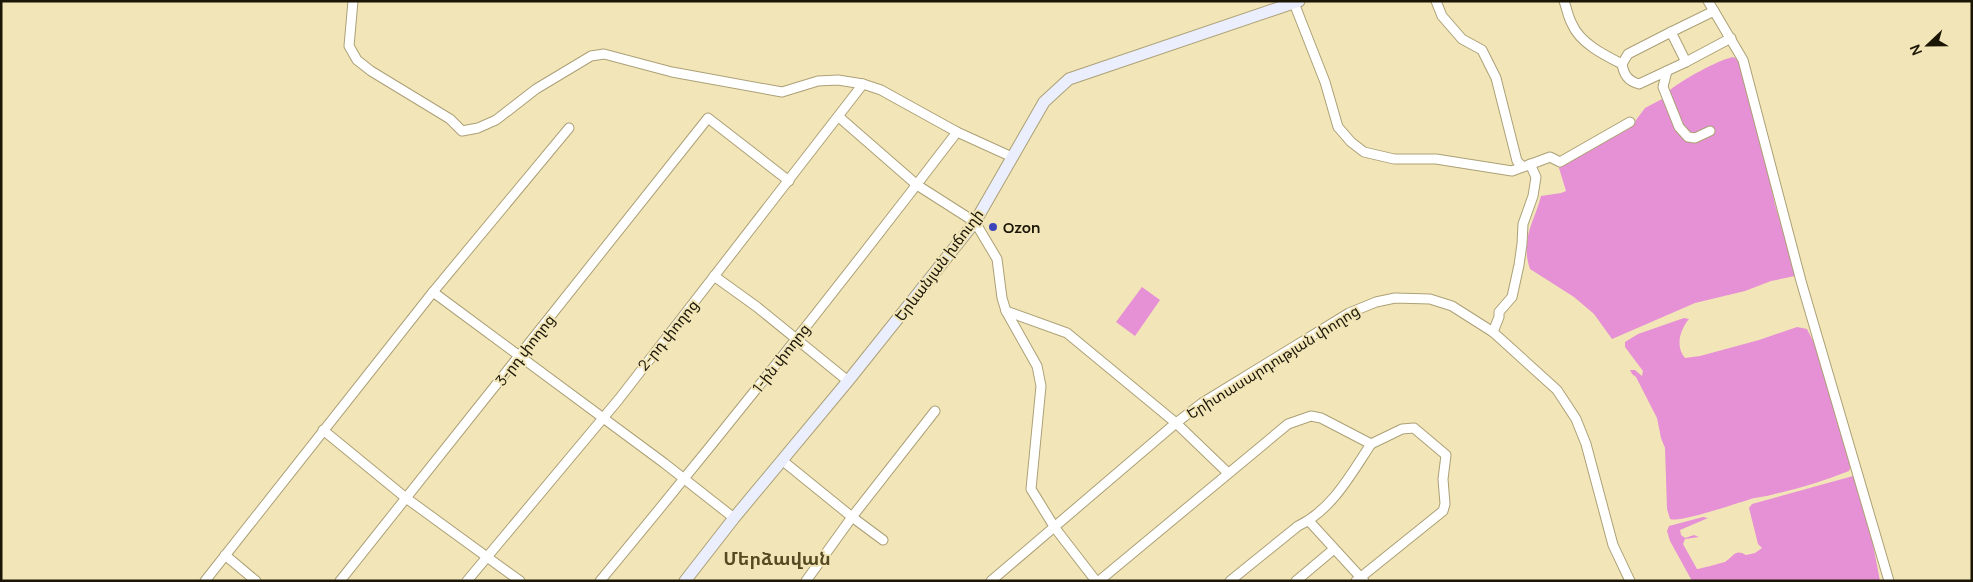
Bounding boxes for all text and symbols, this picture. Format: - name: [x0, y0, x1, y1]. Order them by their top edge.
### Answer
- north arrow: [1903, 20, 1953, 70]
- text: N: [1905, 42, 1926, 58]
- street label: Երևանյան խճուղի: [890, 204, 988, 326]
- place label: Ozon: [1003, 217, 1040, 238]
- marker: Ozon: [987, 221, 999, 233]
- street label: 2-րդ փողոց: [633, 295, 703, 375]
- street label: Երիտասարդության փողոց: [1183, 300, 1363, 424]
- street label: 3-րդ փողոց: [490, 310, 560, 390]
- street label: 1-ին փողոց: [747, 319, 815, 397]
- district label: Մերձավան: [723, 546, 831, 570]

